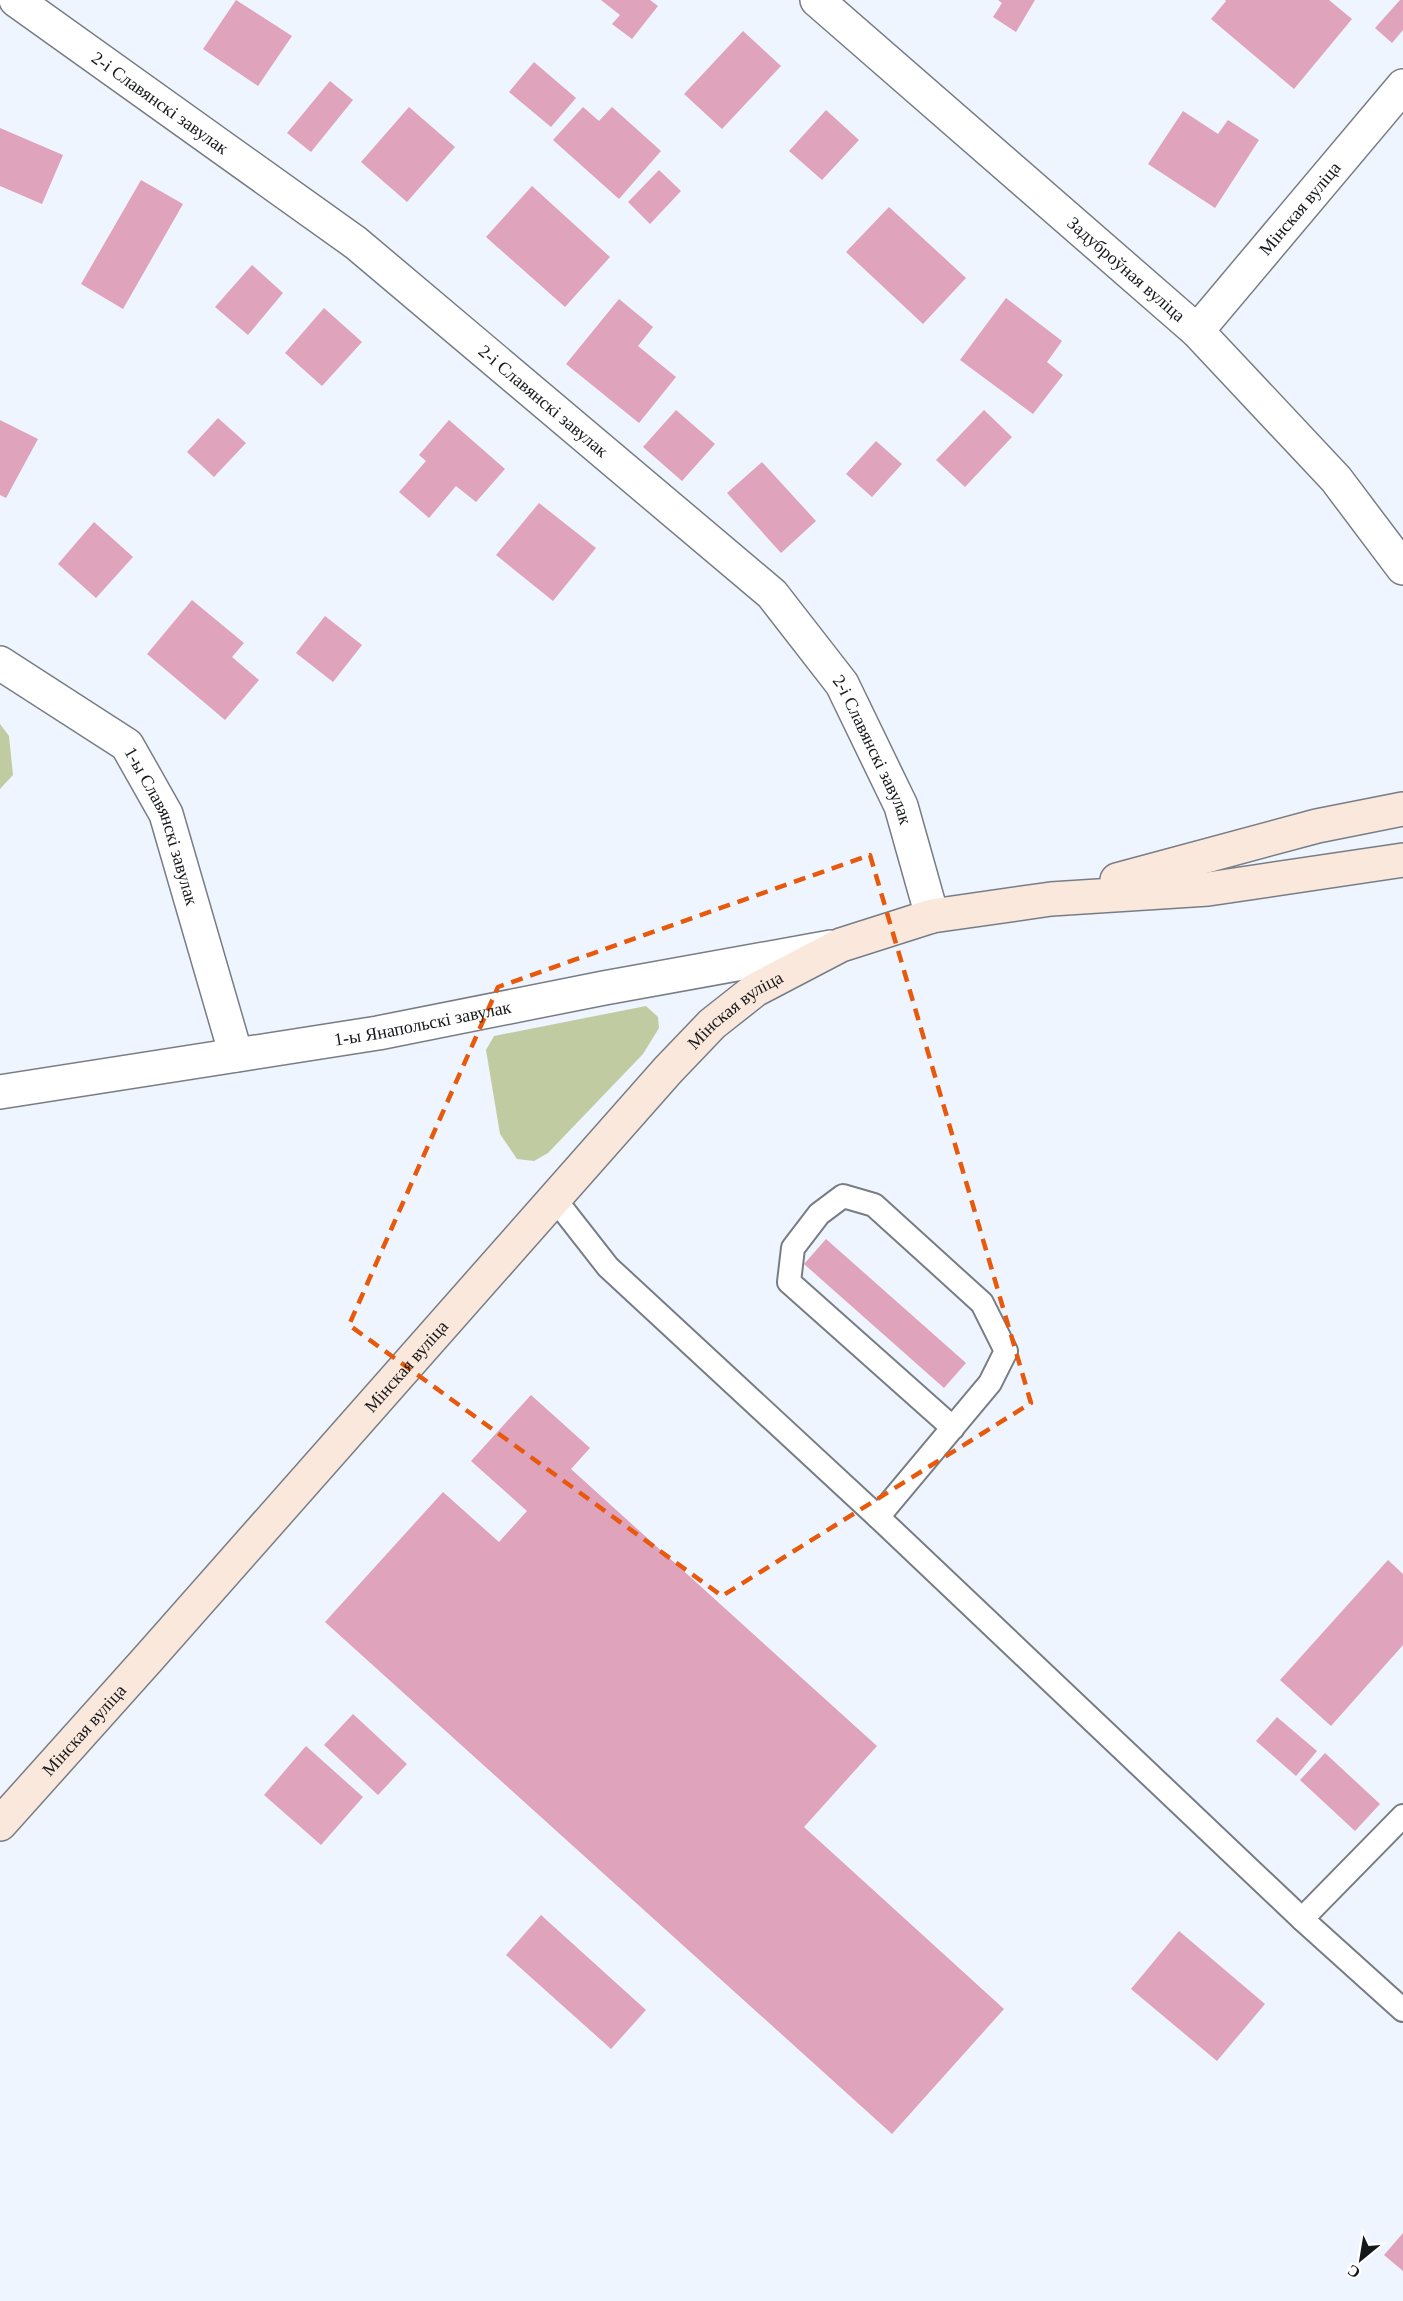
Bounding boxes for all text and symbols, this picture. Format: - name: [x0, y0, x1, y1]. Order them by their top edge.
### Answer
- street label: 2-і Славянскі завулак: [88, 47, 232, 159]
- street label: Мінская вуліца: [1255, 158, 1345, 259]
- street label: Задуброўная вуліца: [1063, 213, 1189, 326]
- street label: 2-і Славянскі завулак: [475, 341, 612, 461]
- street label: 2-і Славянскі завулак: [829, 671, 916, 827]
- street label: 1-ы Славянскі завулак: [120, 743, 202, 908]
- street label: Мінская вуліца: [683, 967, 786, 1053]
- street label: 1-ы Янапольскі завулак: [332, 997, 513, 1050]
- street label: Мінская вуліца: [361, 1316, 452, 1416]
- street label: Мінская вуліца: [38, 1680, 130, 1780]
- north arrow: [1331, 2229, 1391, 2289]
- text: С: [1344, 2261, 1363, 2282]

